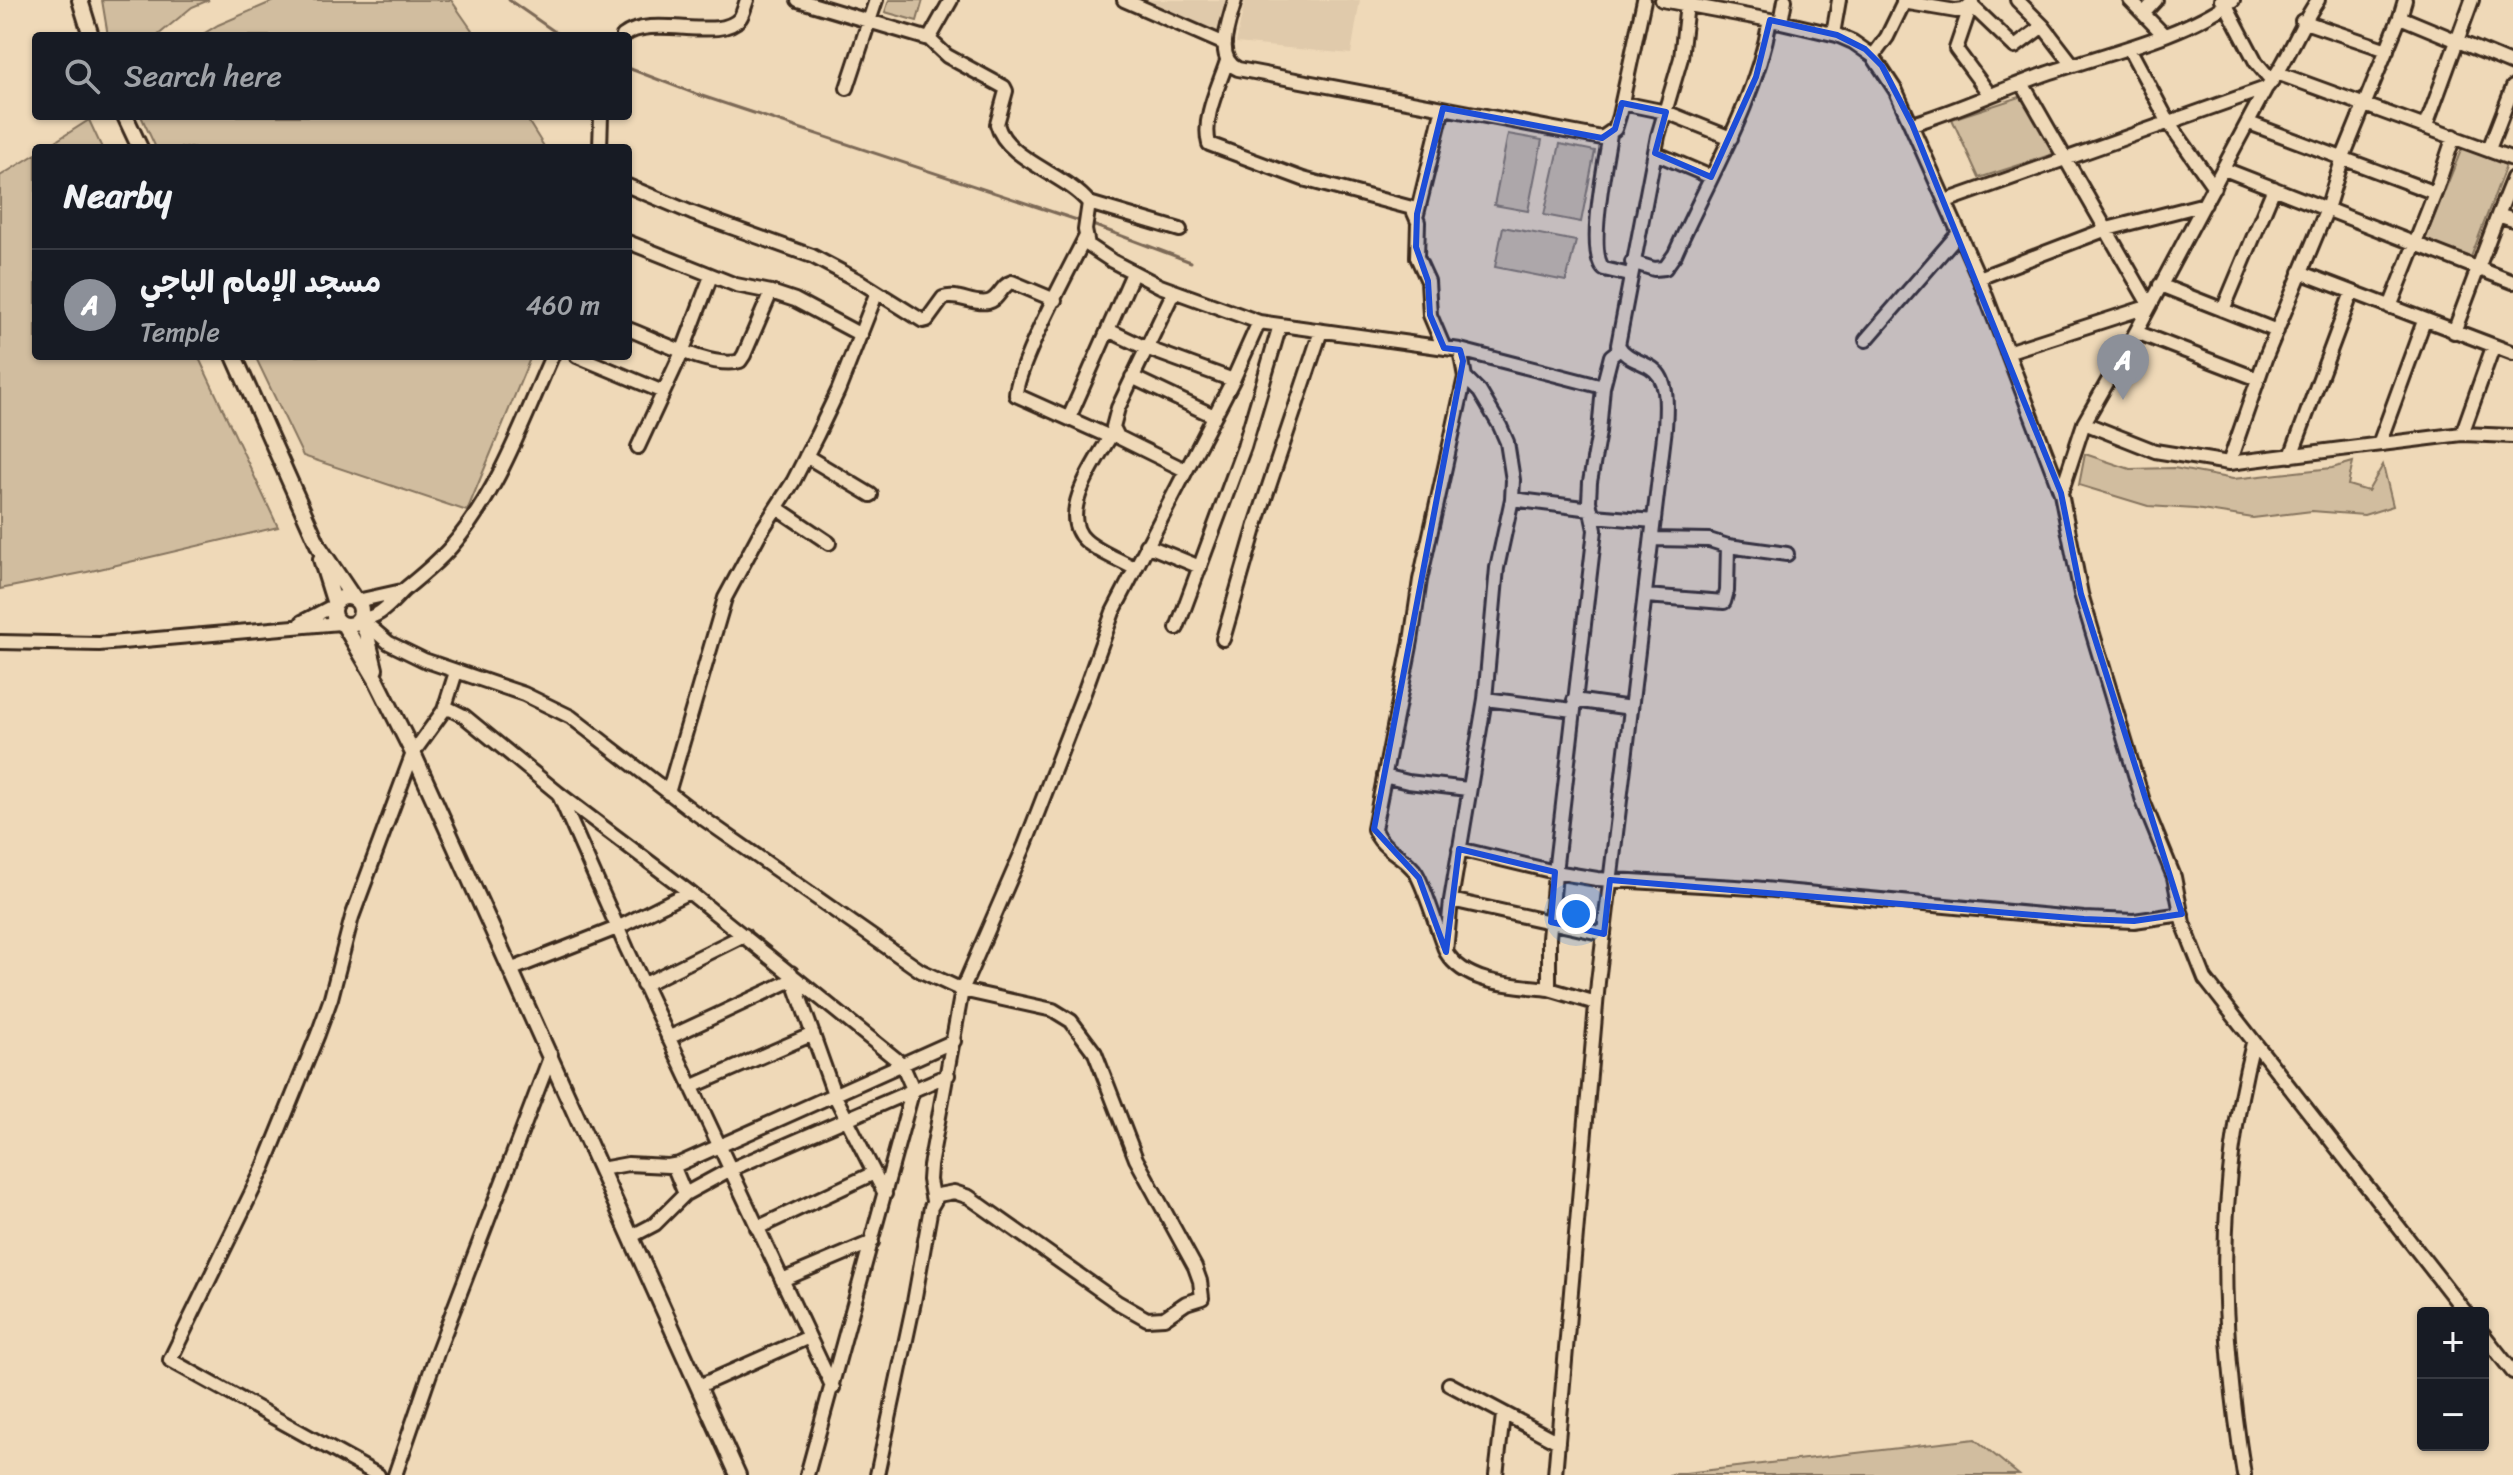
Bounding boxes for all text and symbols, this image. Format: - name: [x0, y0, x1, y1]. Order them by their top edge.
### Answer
- search box: [32, 32, 632, 120]
- text: Search here: [124, 49, 282, 103]
- icon: search: [60, 54, 104, 98]
- text: Nearby: [64, 166, 172, 226]
- text: مسجد الإمام الباجي: [140, 255, 381, 309]
- text: A: [81, 282, 99, 328]
- text: 460 m: [526, 282, 600, 328]
- text: Temple: [140, 309, 220, 355]
- pin: A: [2097, 334, 2149, 400]
- your location: [1556, 894, 1596, 934]
- map controls: [2417, 1307, 2489, 1451]
- button: +: [2417, 1307, 2489, 1379]
- button: −: [2417, 1379, 2489, 1451]

